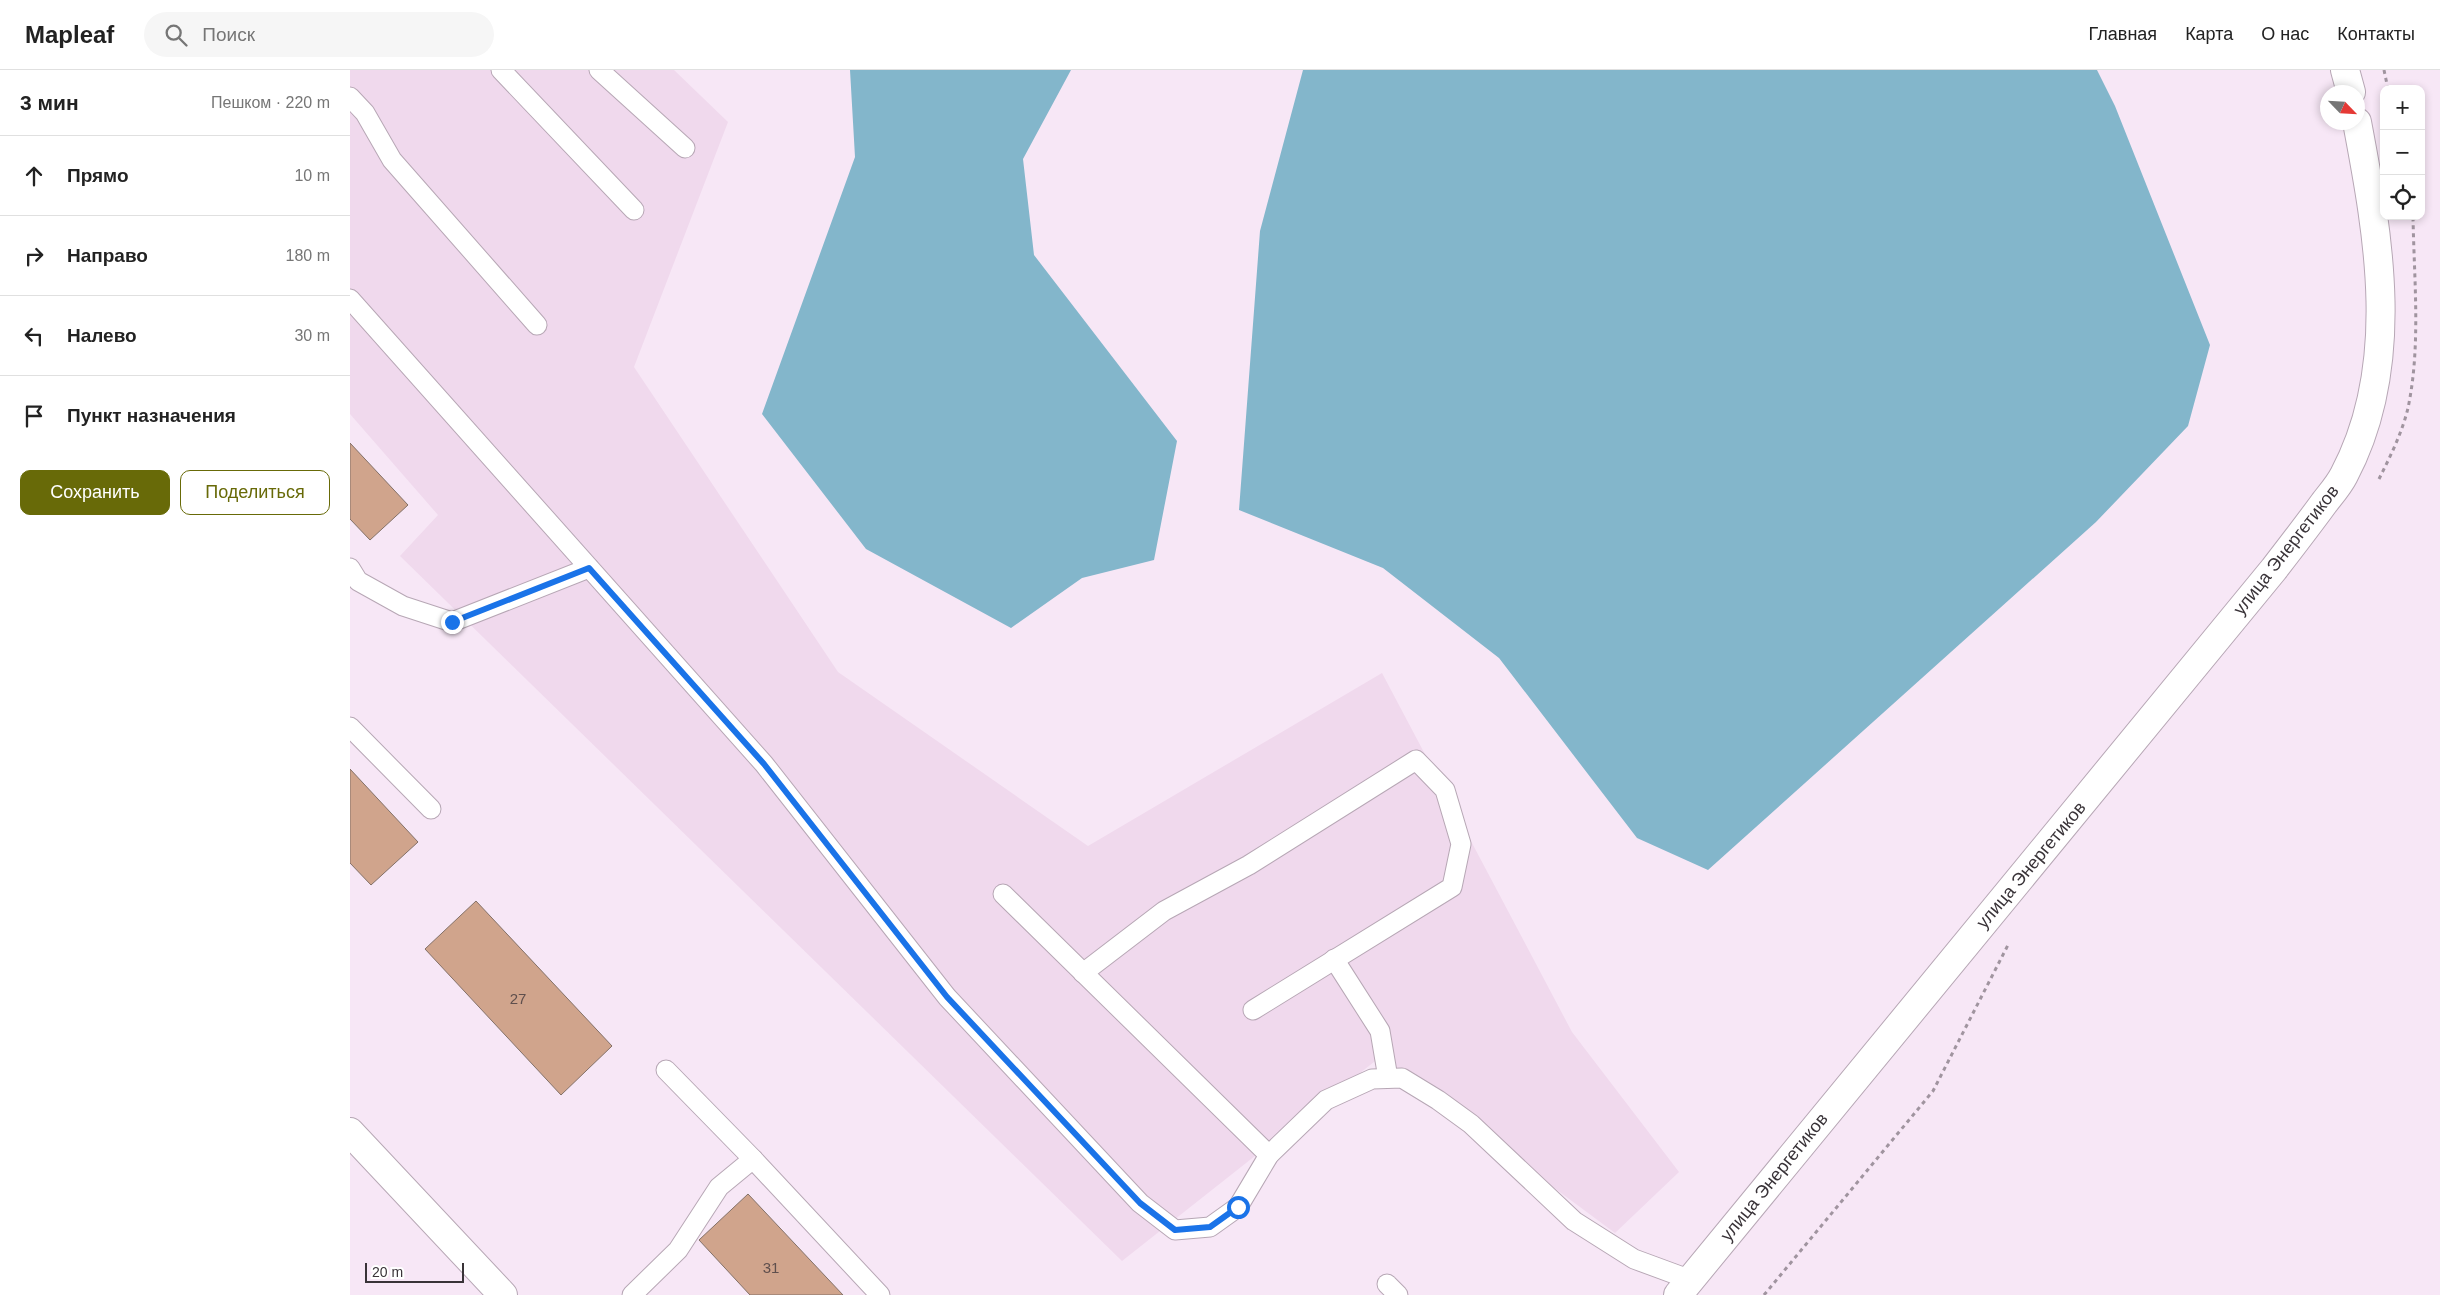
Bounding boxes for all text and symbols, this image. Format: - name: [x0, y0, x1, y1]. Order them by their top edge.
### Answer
- search box: [144, 12, 494, 57]
- text: Mapleaf: [25, 21, 114, 48]
- icon: search: [162, 21, 190, 49]
- text: Поиск: [202, 24, 255, 45]
- text: Главная: [2089, 24, 2157, 44]
- text: Карта: [2185, 24, 2233, 44]
- text: О нас: [2261, 24, 2309, 44]
- text: Контакты: [2337, 24, 2415, 44]
- north arrow: [2320, 85, 2365, 130]
- map controls: [2380, 85, 2425, 220]
- button: +: [2380, 85, 2425, 130]
- text: 3 мин: [20, 91, 79, 114]
- text: Пешком · 220 m: [211, 94, 330, 111]
- button: −: [2380, 130, 2425, 175]
- icon: ahead: [20, 162, 48, 190]
- text: Прямо: [67, 165, 129, 186]
- text: 10 m: [294, 167, 330, 184]
- button: locate: [2380, 175, 2425, 220]
- icon: right: [20, 242, 48, 270]
- text: Направо: [67, 245, 148, 266]
- text: 180 m: [286, 247, 330, 264]
- icon: left: [20, 322, 48, 350]
- text: Налево: [67, 325, 137, 346]
- text: 30 m: [294, 327, 330, 344]
- icon: arrive: [20, 402, 48, 430]
- text: Пункт назначения: [67, 405, 236, 426]
- button: Сохранить: [20, 470, 170, 515]
- button: Поделиться: [180, 470, 330, 515]
- street label: улица Энергетиков: [2229, 481, 2343, 619]
- route end: [441, 611, 464, 634]
- street label: улица Энергетиков: [1972, 798, 2090, 932]
- house number: 27: [510, 990, 526, 1007]
- street label: улица Энергетиков: [1716, 1109, 1832, 1245]
- route start: [1227, 1196, 1250, 1219]
- house number: 31: [763, 1259, 779, 1276]
- scale bar: [365, 1260, 464, 1283]
- text: 20 m: [372, 1264, 403, 1280]

